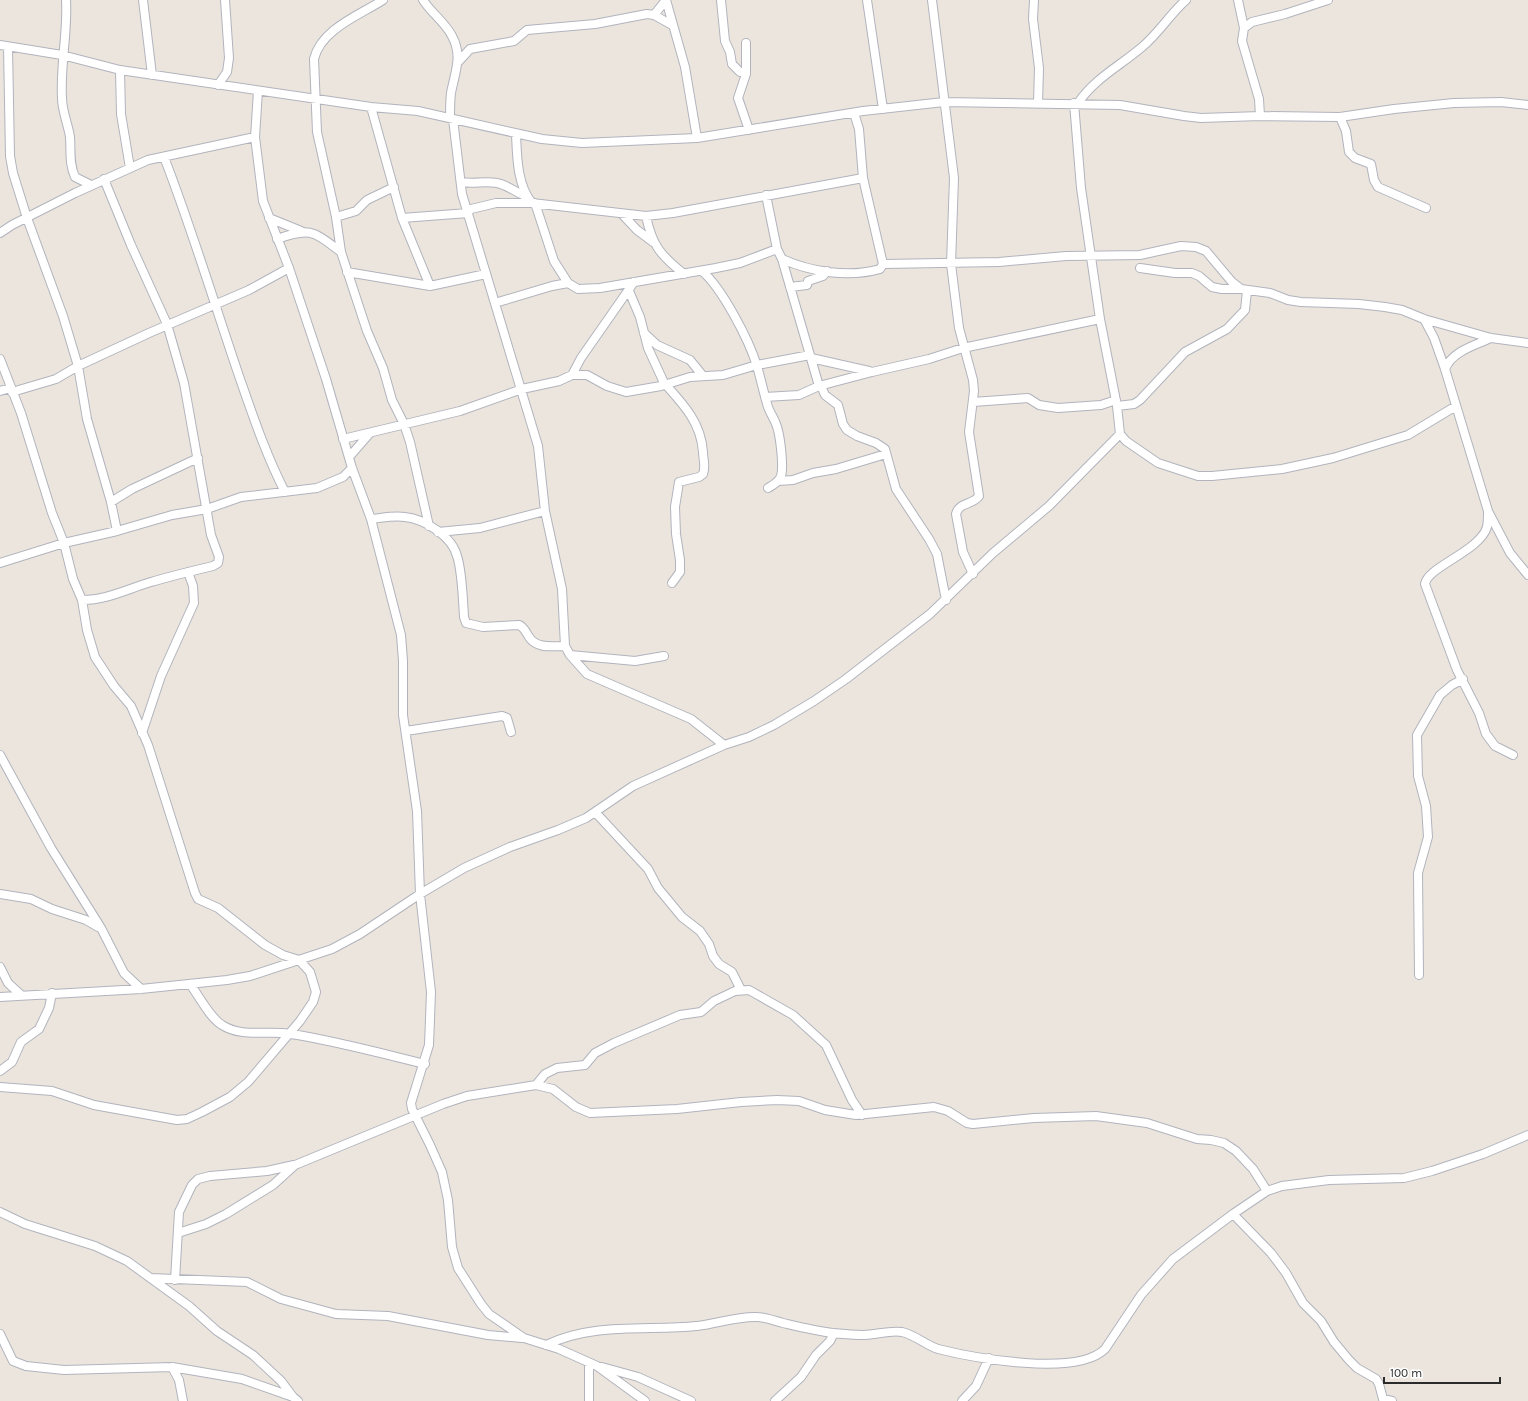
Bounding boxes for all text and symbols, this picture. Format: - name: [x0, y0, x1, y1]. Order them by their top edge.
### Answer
- scale bar: [1384, 1359, 1500, 1385]
- text: 100 m: [1390, 1366, 1422, 1380]

